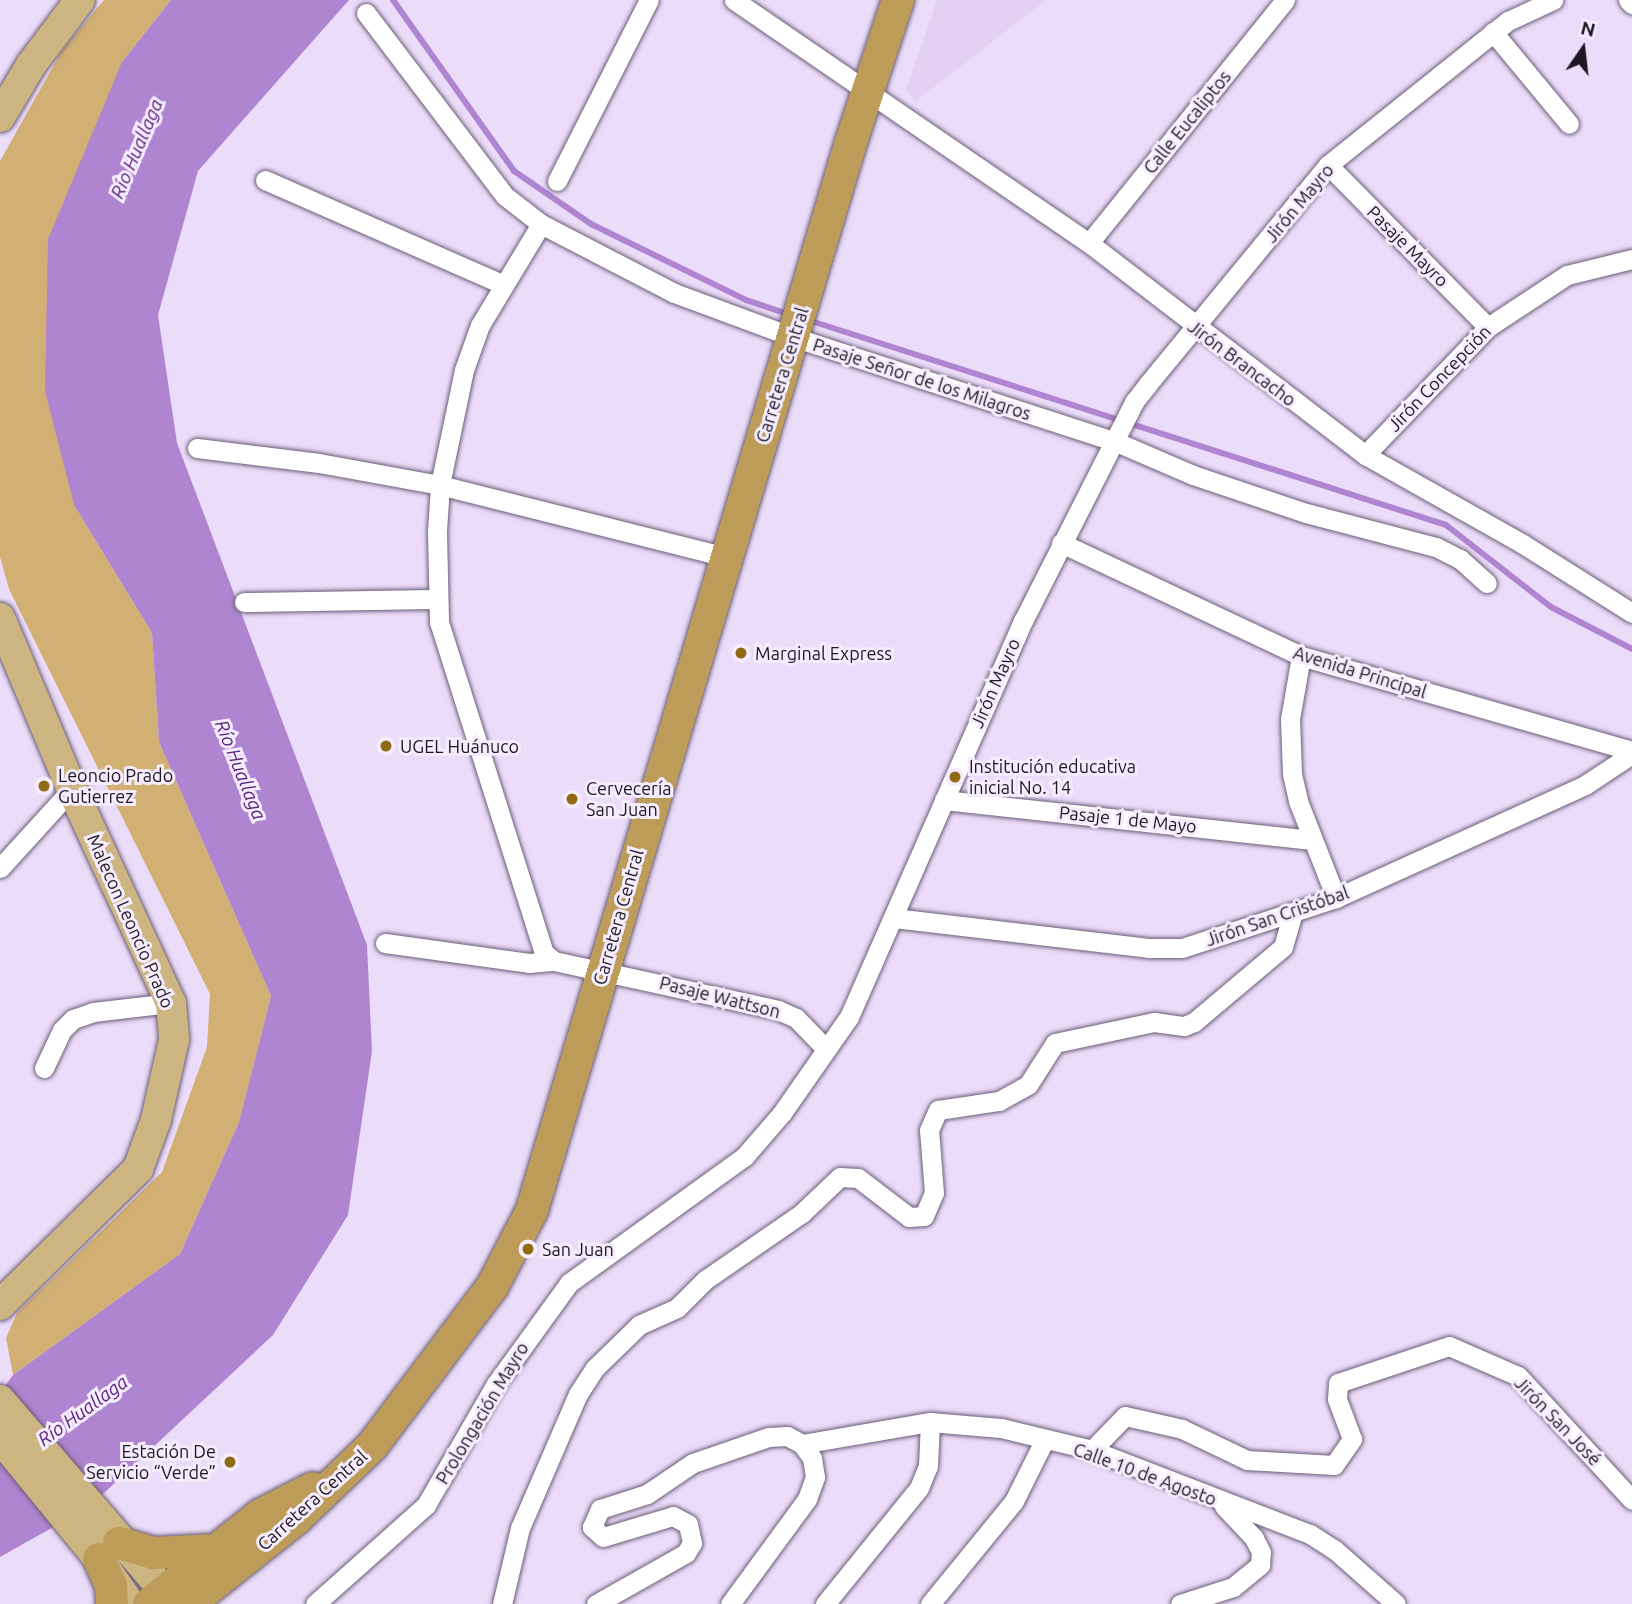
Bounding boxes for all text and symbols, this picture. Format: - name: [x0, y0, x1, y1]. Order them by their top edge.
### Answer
- north arrow: [1548, 14, 1618, 84]
- text: N: [1579, 16, 1598, 41]
- street label: Calle Eucaliptos: [1139, 66, 1235, 178]
- water label: Río Huallaga: [106, 96, 168, 202]
- street label: Jirón Mayro: [1260, 159, 1338, 247]
- street label: Pasaje Mayro: [1363, 201, 1453, 291]
- street label: Carretera Central: [751, 305, 813, 445]
- street label: Jirón Brancacho: [1184, 315, 1300, 411]
- street label: Jirón Concepción: [1383, 320, 1495, 436]
- street label: Pasaje Señor de los Milagros: [810, 334, 1034, 424]
- street label: Jirón Mayro: [966, 635, 1024, 731]
- street label: Avenida Principal: [1291, 641, 1429, 703]
- place label: Marginal Express: [755, 642, 892, 664]
- marker: Marginal Express: [733, 645, 749, 661]
- water label: Río Huallaga: [210, 717, 270, 823]
- place label: UGEL Huánuco: [400, 735, 519, 757]
- marker: UGEL Huánuco: [378, 738, 394, 754]
- place label: Institución educativa inicial No. 14: [969, 756, 1136, 798]
- place label: Leoncio Prado Gutierrez: [58, 765, 173, 808]
- marker: Institución educativa inicial No. 14: [947, 769, 963, 785]
- marker: Leoncio Prado Gutierrez: [36, 778, 52, 794]
- place label: Cervecería San Juan: [586, 778, 672, 820]
- marker: Cervecería San Juan: [564, 791, 580, 807]
- street label: Pasaje 1 de Mayo: [1058, 801, 1198, 837]
- street label: Malecon Leoncio Prado: [83, 831, 179, 1011]
- street label: Carretera Central: [588, 847, 648, 987]
- street label: Jirón San Cristóbal: [1202, 881, 1352, 951]
- street label: Pasaje Wattson: [657, 972, 783, 1022]
- place label: San Juan: [542, 1238, 614, 1260]
- marker: San Juan: [520, 1241, 536, 1257]
- street label: Prolongación Mayro: [431, 1338, 533, 1488]
- water label: Río Huallaga: [34, 1371, 132, 1451]
- street label: Jirón San José: [1510, 1372, 1606, 1470]
- street label: Calle 10 de Agosto: [1070, 1438, 1220, 1510]
- place label: Estación De Servicio “Verde”: [86, 1441, 216, 1484]
- street label: Carretera Central: [253, 1445, 371, 1555]
- marker: Estación De Servicio “Verde”: [222, 1454, 238, 1470]

